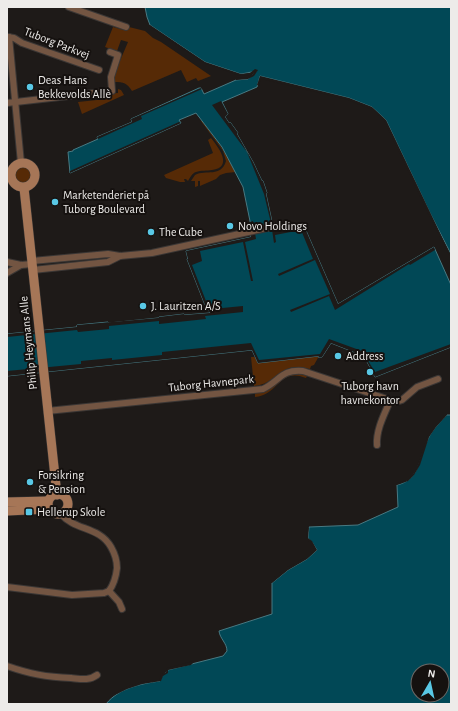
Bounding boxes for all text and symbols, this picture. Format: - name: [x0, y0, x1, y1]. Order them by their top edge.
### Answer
- street label: Tuborg Parkvej: [22, 25, 91, 62]
- place label: Deas Hans Bekkevolds Allè: [38, 74, 111, 100]
- marker: Deas Hans Bekkevolds Allè: [25, 82, 35, 92]
- place label: Marketenderiet på Tuborg Boulevard: [63, 189, 150, 215]
- marker: Marketenderiet på Tuborg Boulevard: [50, 197, 60, 207]
- place label: Novo Holdings: [238, 220, 307, 232]
- marker: Novo Holdings: [225, 221, 235, 231]
- place label: The Cube: [159, 226, 202, 238]
- marker: The Cube: [146, 227, 156, 237]
- street label: Philip Heymans Alle: [17, 296, 40, 390]
- place label: J. Lauritzen A/S: [151, 300, 221, 312]
- marker: J. Lauritzen A/S: [138, 301, 148, 311]
- place label: Address: [346, 350, 383, 362]
- marker: Address: [333, 351, 343, 361]
- marker: Tuborg havn havnekontor: [365, 367, 375, 377]
- street label: Tuborg Havnepark: [168, 372, 255, 393]
- place label: Tuborg havn havnekontor: [341, 380, 400, 406]
- place label: Forsikring & Pension: [38, 469, 85, 495]
- marker: Forsikring & Pension: [25, 477, 35, 487]
- place label: Hellerup Skole: [37, 506, 105, 518]
- marker: Hellerup Skole: [24, 507, 34, 517]
- north arrow: [410, 663, 450, 703]
- text: N: [427, 668, 436, 680]

